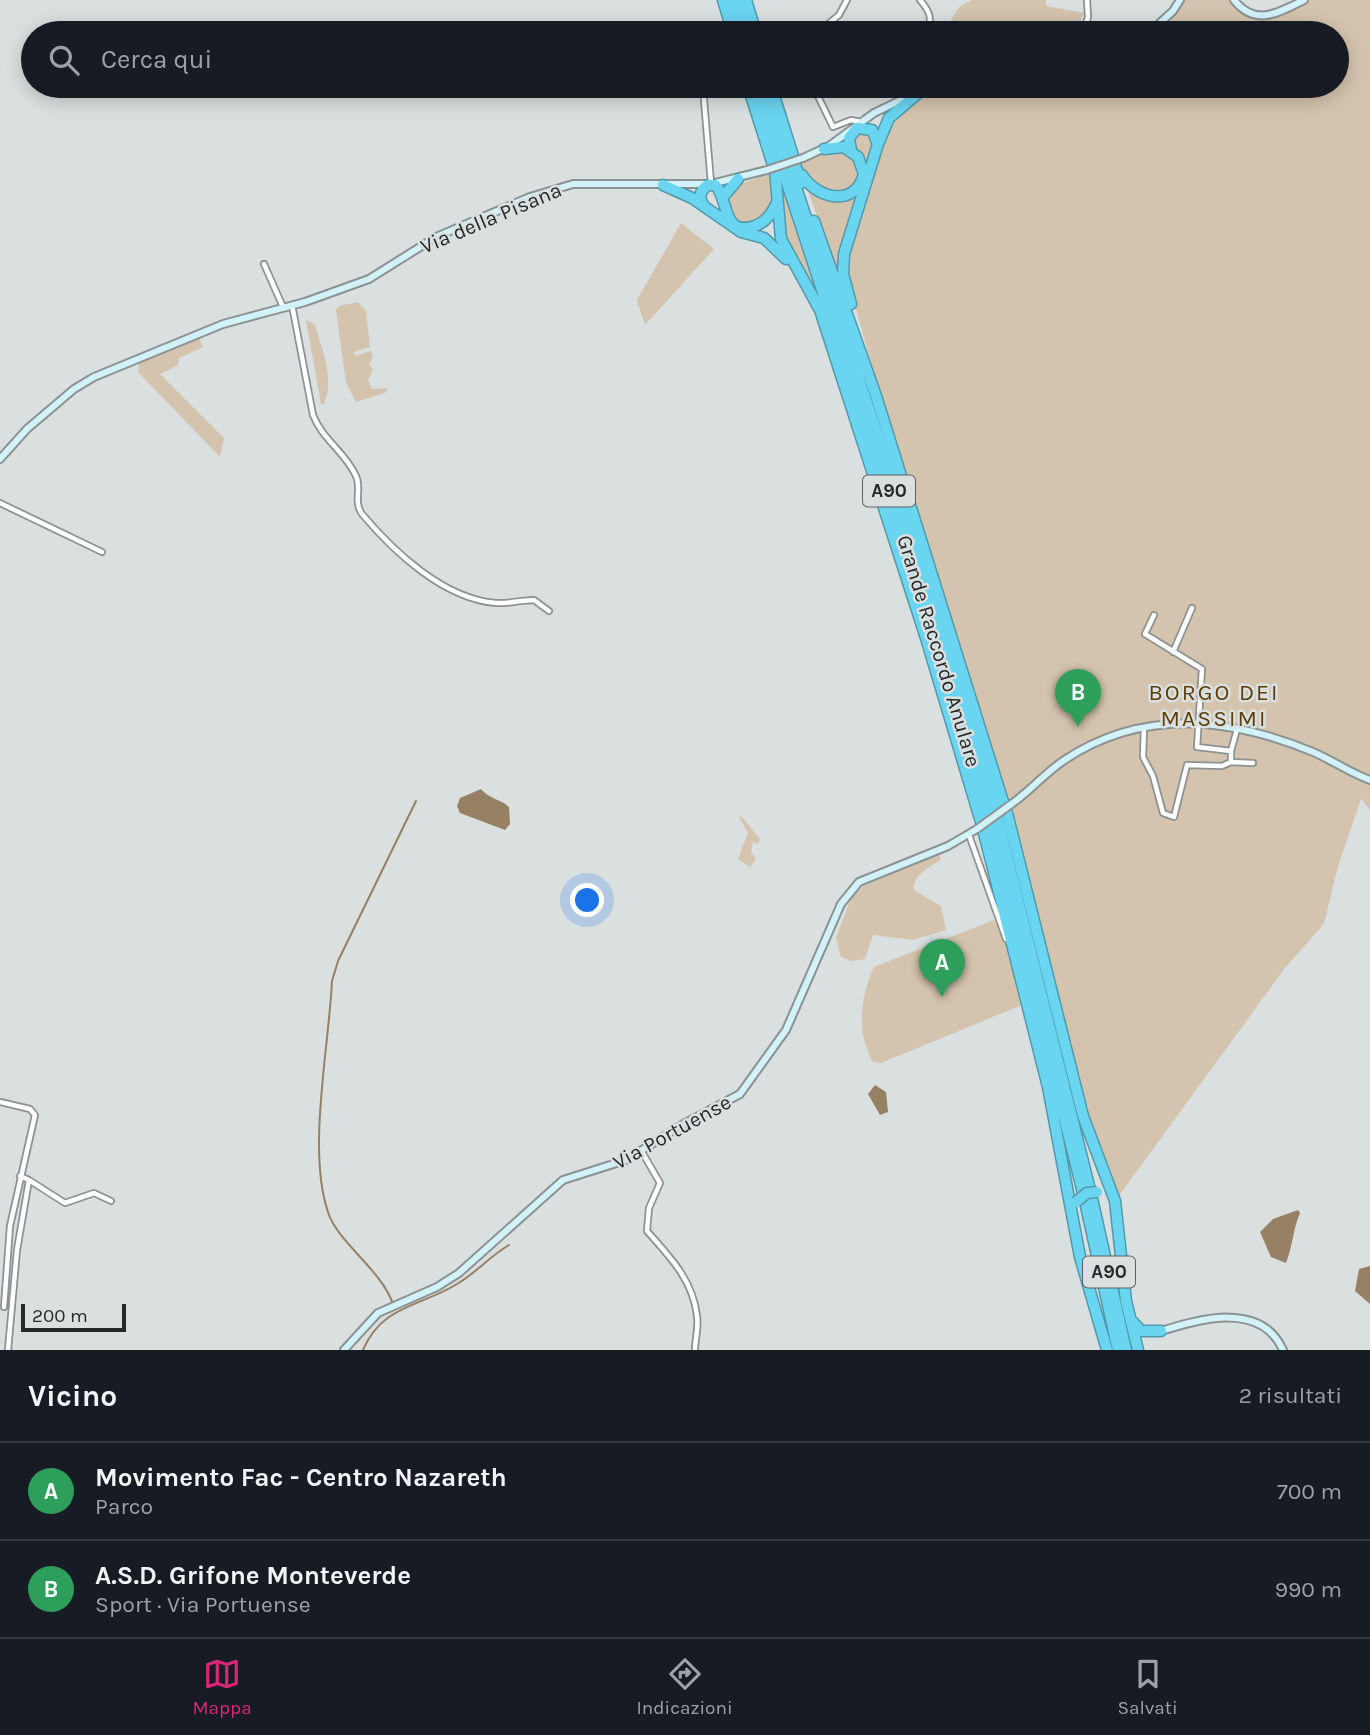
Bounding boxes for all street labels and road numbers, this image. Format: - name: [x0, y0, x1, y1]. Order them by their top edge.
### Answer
- street label: Via della Pisana: [417, 177, 565, 259]
- road number: A90: [863, 476, 915, 506]
- street label: Grande Raccordo Anulare: [892, 532, 986, 770]
- street label: Via Portuense: [609, 1090, 735, 1174]
- road number: A90: [1083, 1256, 1135, 1288]

